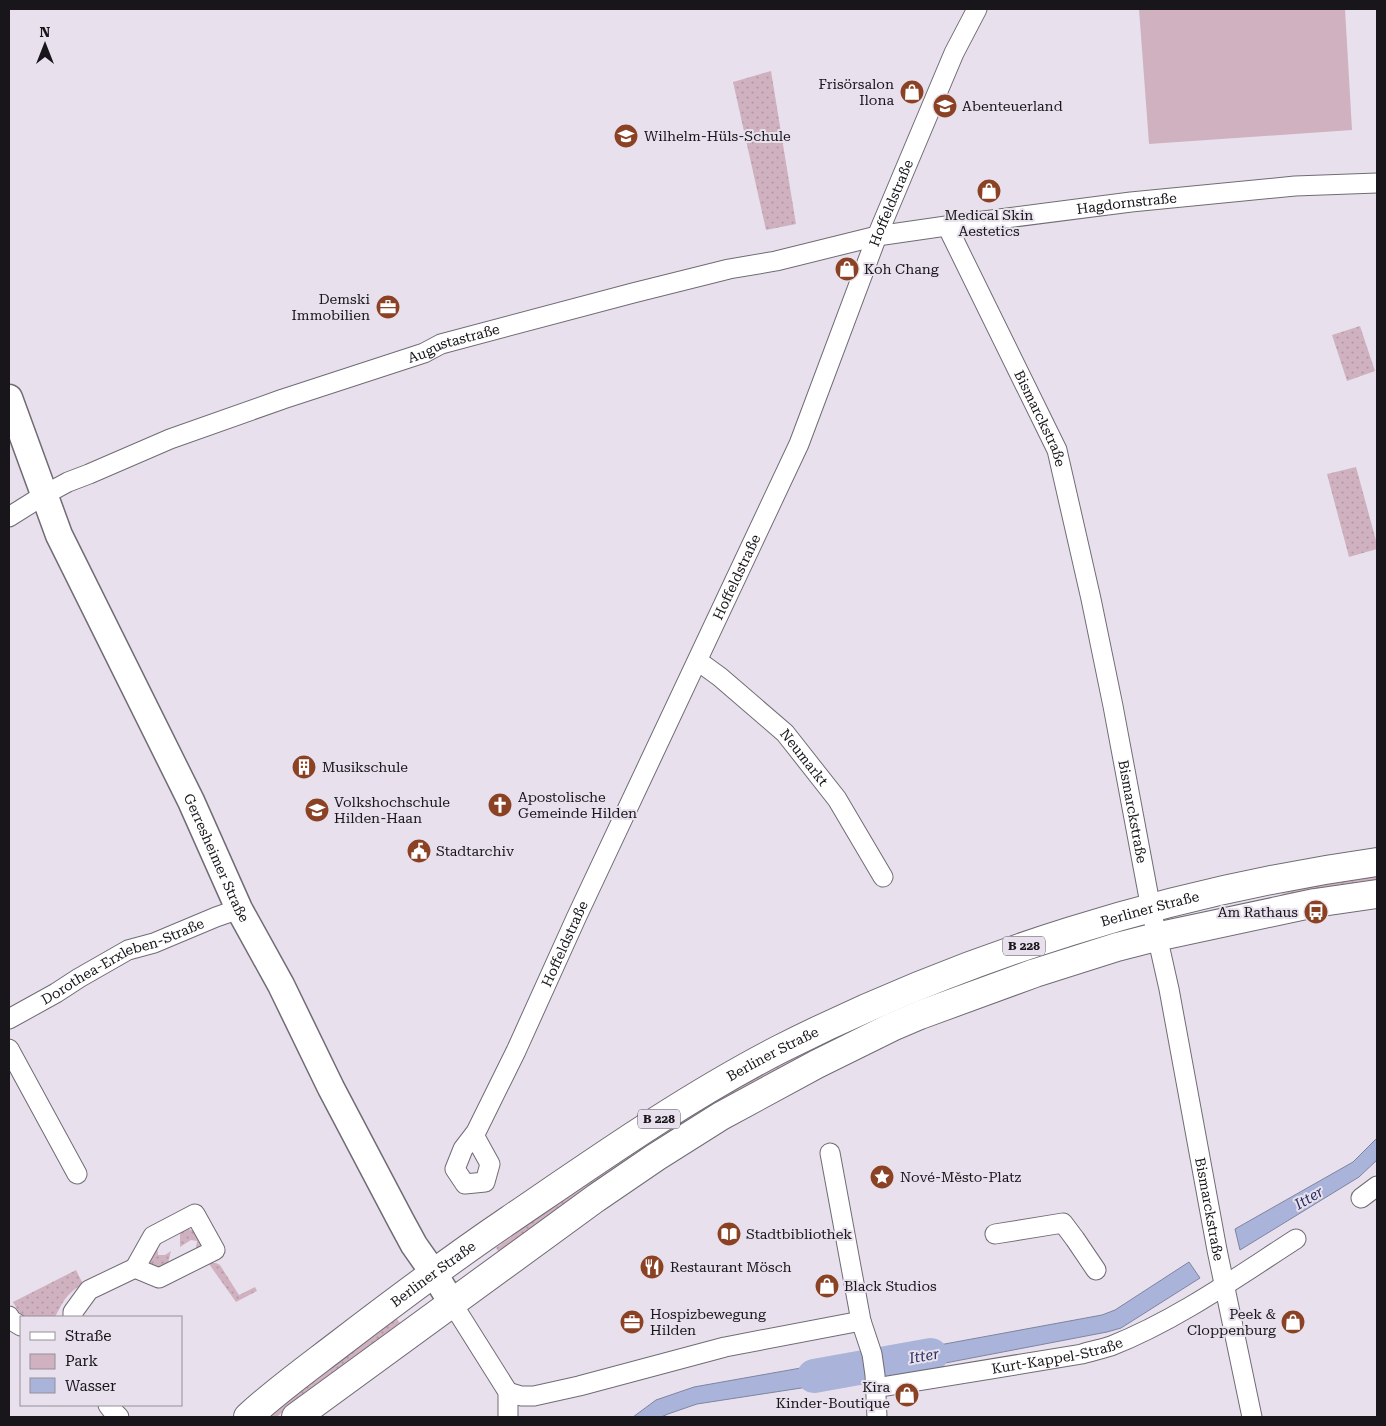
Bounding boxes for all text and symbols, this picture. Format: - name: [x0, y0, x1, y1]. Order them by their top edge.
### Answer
- north arrow: [20, 20, 70, 70]
- text: N: [40, 24, 51, 40]
- place label: Frisörsalon Ilona: [818, 76, 894, 108]
- shop icon: Frisörsalon Ilona: [899, 79, 925, 105]
- school or university icon: Abenteuerland: [932, 93, 958, 119]
- place label: Abenteuerland: [962, 98, 1063, 114]
- school or university icon: Wilhelm-Hüls-Schule: [613, 123, 639, 149]
- place label: Wilhelm-Hüls-Schule: [644, 128, 791, 144]
- street label: Hoffeldstraße: [866, 157, 916, 249]
- shop icon: Medical Skin Aestetics: [976, 178, 1002, 204]
- street label: Hagdornstraße: [1076, 190, 1178, 217]
- place label: Medical Skin Aestetics: [945, 207, 1033, 239]
- shop icon: Koh Chang: [834, 256, 860, 282]
- place label: Koh Chang: [864, 261, 939, 277]
- place label: Demski Immobilien: [292, 291, 371, 323]
- office icon: Demski Immobilien: [375, 294, 401, 320]
- street label: Augustastraße: [406, 321, 502, 366]
- street label: Bismarckstraße: [1011, 368, 1069, 468]
- street label: Hoffeldstraße: [710, 531, 764, 622]
- street label: Neumarkt: [777, 726, 831, 789]
- building icon: Musikschule: [291, 754, 317, 780]
- place label: Musikschule: [322, 759, 408, 775]
- street label: Bismarckstraße: [1115, 759, 1150, 865]
- place label: Apostolische Gemeinde Hilden: [518, 789, 637, 821]
- street label: Gerresheimer Straße: [181, 791, 253, 925]
- church icon: Apostolische Gemeinde Hilden: [487, 792, 513, 818]
- place label: Volkshochschule Hilden-Haan: [334, 794, 450, 826]
- school or university icon: Volkshochschule Hilden-Haan: [304, 797, 330, 823]
- public building icon: Stadtarchiv: [406, 838, 432, 864]
- place label: Stadtarchiv: [436, 843, 515, 859]
- street label: Berliner Straße: [1099, 888, 1201, 930]
- street label: Hoffeldstraße: [538, 898, 591, 989]
- bus stop icon: Am Rathaus: [1303, 899, 1329, 925]
- place label: Am Rathaus: [1218, 904, 1298, 920]
- street label: Dorothea-Erxleben-Straße: [38, 915, 207, 1008]
- road number: B 228: [1003, 936, 1045, 956]
- street label: Berliner Straße: [724, 1023, 821, 1084]
- road number: B 228: [638, 1110, 680, 1128]
- street label: Bismarckstraße: [1192, 1156, 1227, 1263]
- place icon: Nové-Město-Platz: [869, 1164, 895, 1190]
- place label: Nové-Město-Platz: [900, 1169, 1021, 1185]
- water label: Itter: [1290, 1182, 1327, 1214]
- library icon: Stadtbibliothek: [716, 1221, 742, 1247]
- place label: Stadtbibliothek: [746, 1226, 852, 1242]
- street label: Berliner Straße: [387, 1237, 479, 1310]
- restaurant icon: Restaurant Mösch: [639, 1254, 665, 1280]
- place label: Restaurant Mösch: [670, 1259, 792, 1275]
- shop icon: Black Studios: [814, 1273, 840, 1299]
- place label: Black Studios: [844, 1278, 937, 1294]
- place label: Hospizbewegung Hilden: [650, 1306, 766, 1338]
- place label: Peek & Cloppenburg: [1187, 1306, 1276, 1338]
- office icon: Hospizbewegung Hilden: [619, 1309, 645, 1335]
- shop icon: Peek & Cloppenburg: [1280, 1309, 1306, 1335]
- legend: [20, 1316, 182, 1406]
- text: Straße: [65, 1327, 112, 1345]
- street label: Kurt-Kappel-Straße: [990, 1334, 1125, 1377]
- water label: Itter: [906, 1344, 941, 1368]
- text: Park: [65, 1352, 99, 1370]
- text: Wasser: [65, 1377, 116, 1395]
- place label: Kira Kinder-Boutique: [776, 1379, 890, 1411]
- shop icon: Kira Kinder-Boutique: [894, 1382, 920, 1408]

